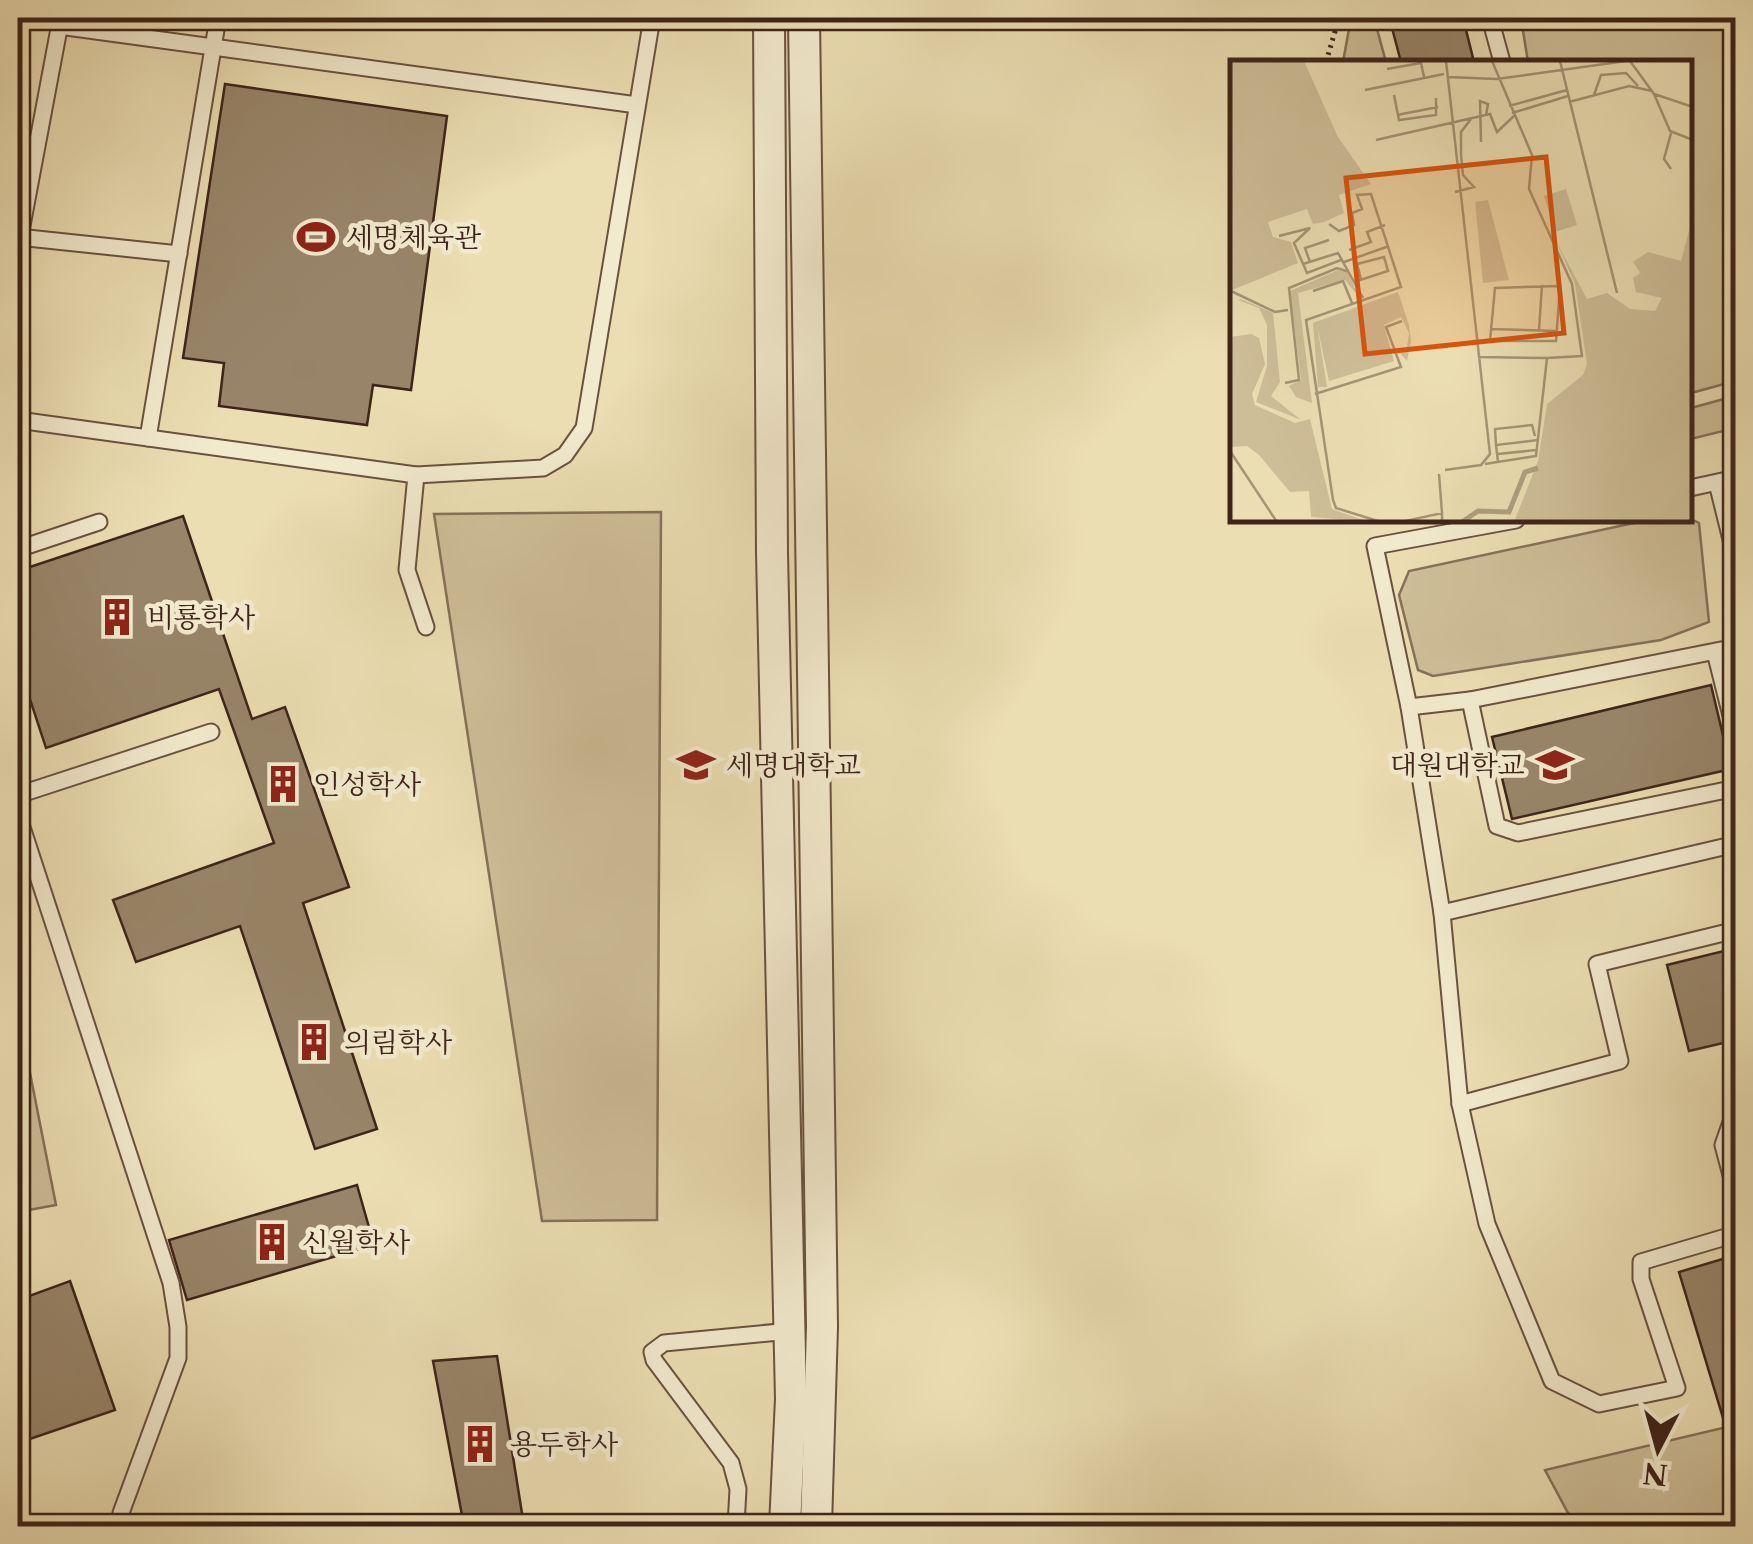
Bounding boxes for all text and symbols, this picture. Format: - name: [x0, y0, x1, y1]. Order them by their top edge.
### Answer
- inset map: [1230, 60, 1693, 522]
- sports icon: 세명체육관: [295, 216, 337, 258]
- place label: 세명체육관: [346, 220, 481, 254]
- building icon: 비룡학사: [96, 596, 138, 638]
- place label: 비룡학사: [147, 600, 255, 634]
- school or university icon: 세명대학교: [675, 744, 717, 786]
- school or university icon: 대원대학교: [1534, 744, 1576, 786]
- place label: 세명대학교: [726, 748, 861, 782]
- place label: 대원대학교: [1390, 748, 1525, 782]
- building icon: 인성학사: [262, 763, 304, 805]
- place label: 인성학사: [313, 767, 421, 801]
- building icon: 의림학사: [293, 1021, 335, 1063]
- place label: 의림학사: [344, 1025, 452, 1059]
- building icon: 신월학사: [251, 1221, 293, 1263]
- place label: 신월학사: [302, 1225, 410, 1259]
- north arrow: [1608, 1399, 1708, 1499]
- building icon: 용두학사: [459, 1423, 501, 1465]
- place label: 용두학사: [510, 1427, 618, 1461]
- text: N: [1642, 1456, 1669, 1492]

